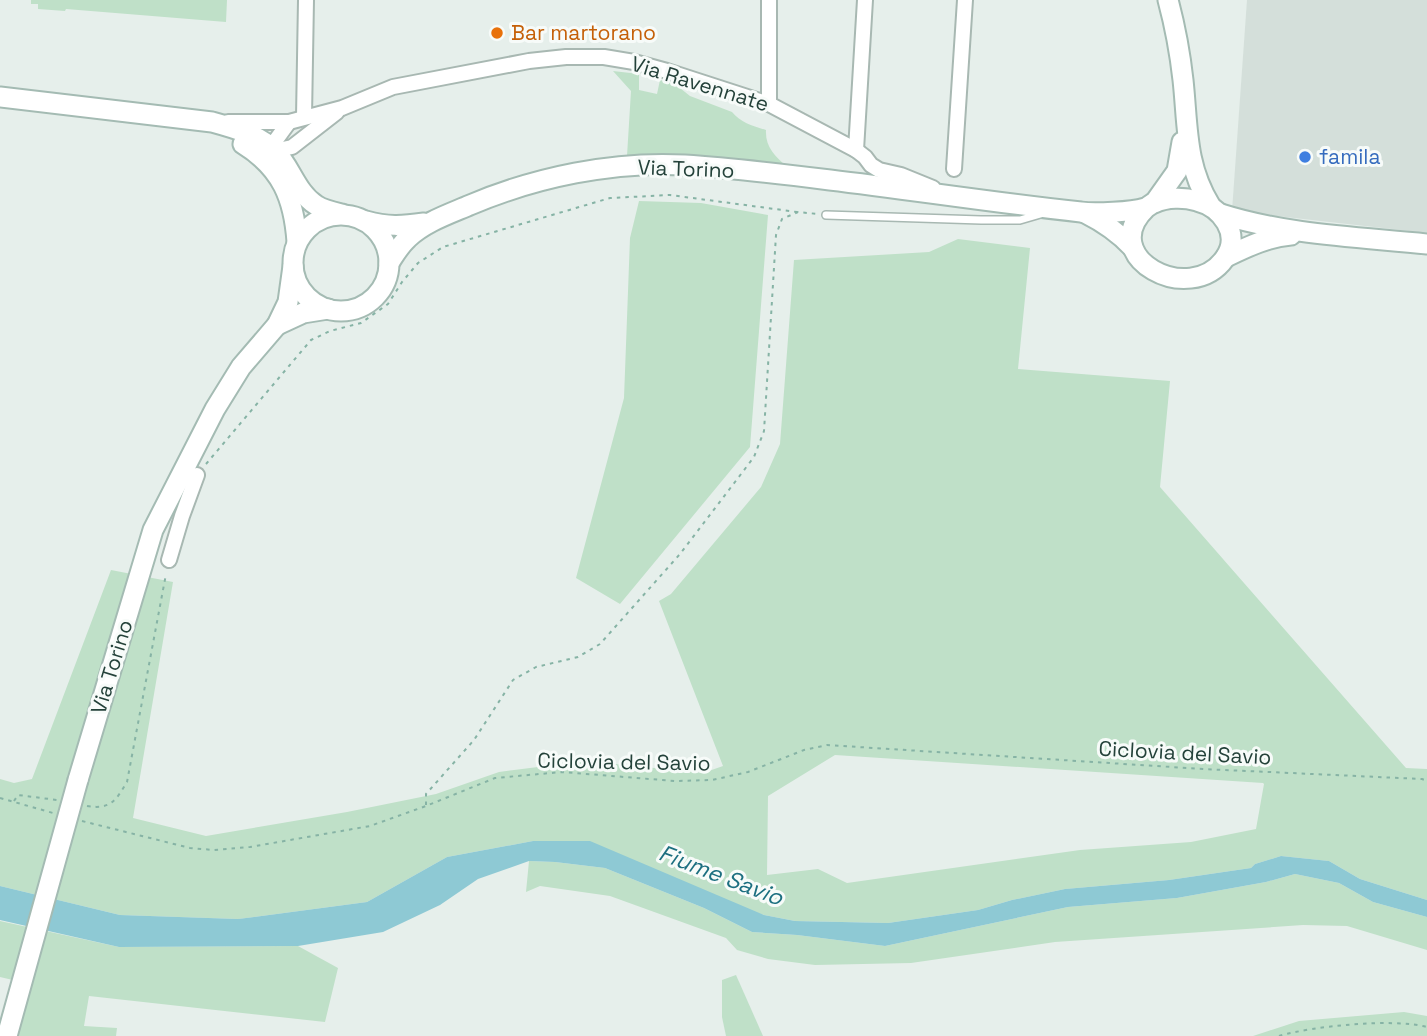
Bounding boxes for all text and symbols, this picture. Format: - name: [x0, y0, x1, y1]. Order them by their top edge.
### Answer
- place label: Bar martorano: [511, 19, 656, 46]
- marker: Bar martorano: [489, 25, 505, 41]
- street label: Via Ravennate: [628, 50, 772, 117]
- place label: famila: [1319, 143, 1381, 170]
- marker: famila: [1297, 149, 1313, 165]
- street label: Via Torino: [637, 153, 735, 184]
- street label: Via Torino: [84, 616, 139, 717]
- street label: Ciclovia del Savio: [1098, 734, 1272, 771]
- street label: Ciclovia del Savio: [537, 746, 711, 777]
- water label: Fiume Savio: [655, 838, 788, 913]

